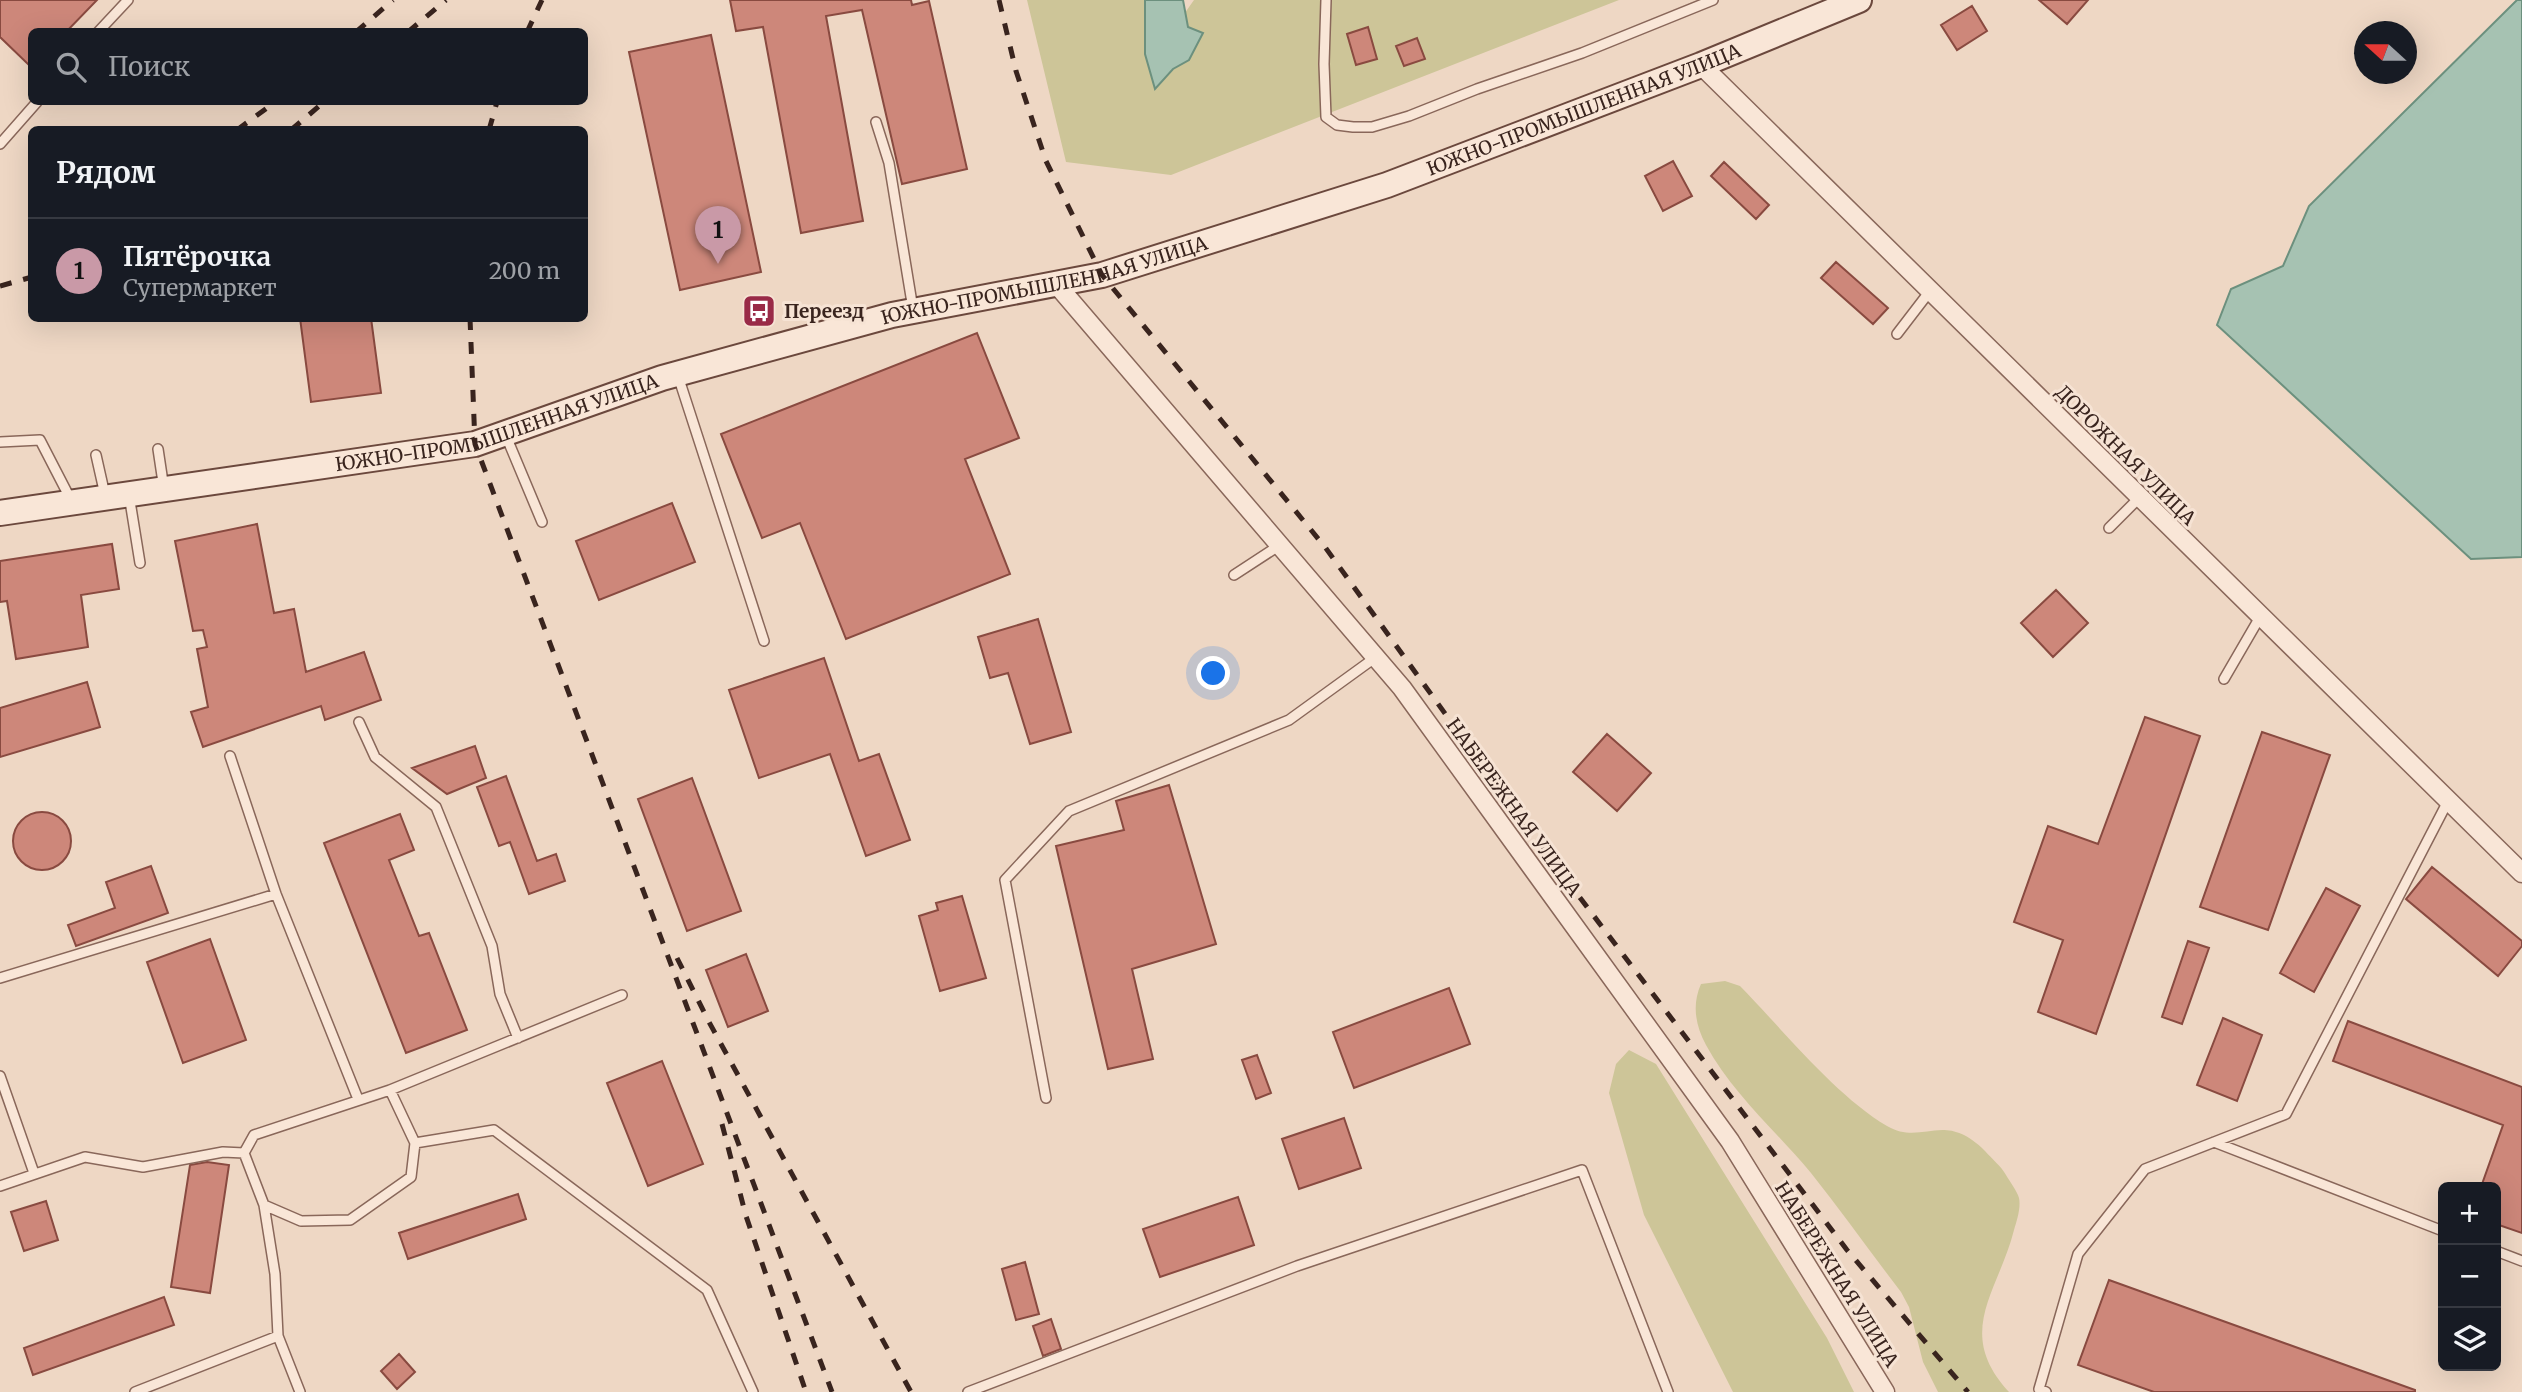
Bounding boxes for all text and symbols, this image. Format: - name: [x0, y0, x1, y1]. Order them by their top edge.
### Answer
- north arrow: [2354, 21, 2417, 84]
- search box: [28, 28, 588, 105]
- street label: ЮЖНО-ПРОМЫШЛЕННАЯ УЛИЦА: [1423, 38, 1745, 181]
- icon: search: [52, 48, 90, 86]
- text: Поиск: [108, 50, 190, 83]
- text: Рядом: [56, 153, 156, 191]
- pin: 1: [695, 206, 741, 264]
- street label: ЮЖНО-ПРОМЫШЛЕННАЯ УЛИЦА: [878, 230, 1211, 330]
- text: Пятёрочка: [123, 240, 271, 273]
- text: 1: [74, 256, 84, 285]
- text: 200 m: [489, 256, 560, 285]
- text: Супермаркет: [123, 273, 277, 302]
- bus stop icon: Переезд: [740, 292, 778, 330]
- place label: Переезд: [784, 299, 864, 323]
- street label: ЮЖНО-ПРОМЫШЛЕННАЯ УЛИЦА: [333, 368, 662, 476]
- street label: ДОРОЖНАЯ УЛИЦА: [2051, 380, 2202, 531]
- your location: [1196, 656, 1230, 690]
- street label: НАБЕРЕЖНАЯ УЛИЦА: [1441, 713, 1587, 901]
- street label: НАБЕРЕЖНАЯ УЛИЦА: [1770, 1177, 1904, 1372]
- map controls: [2438, 1182, 2501, 1371]
- button: +: [2438, 1182, 2501, 1245]
- button: −: [2438, 1245, 2501, 1308]
- button: layers: [2438, 1308, 2501, 1371]

